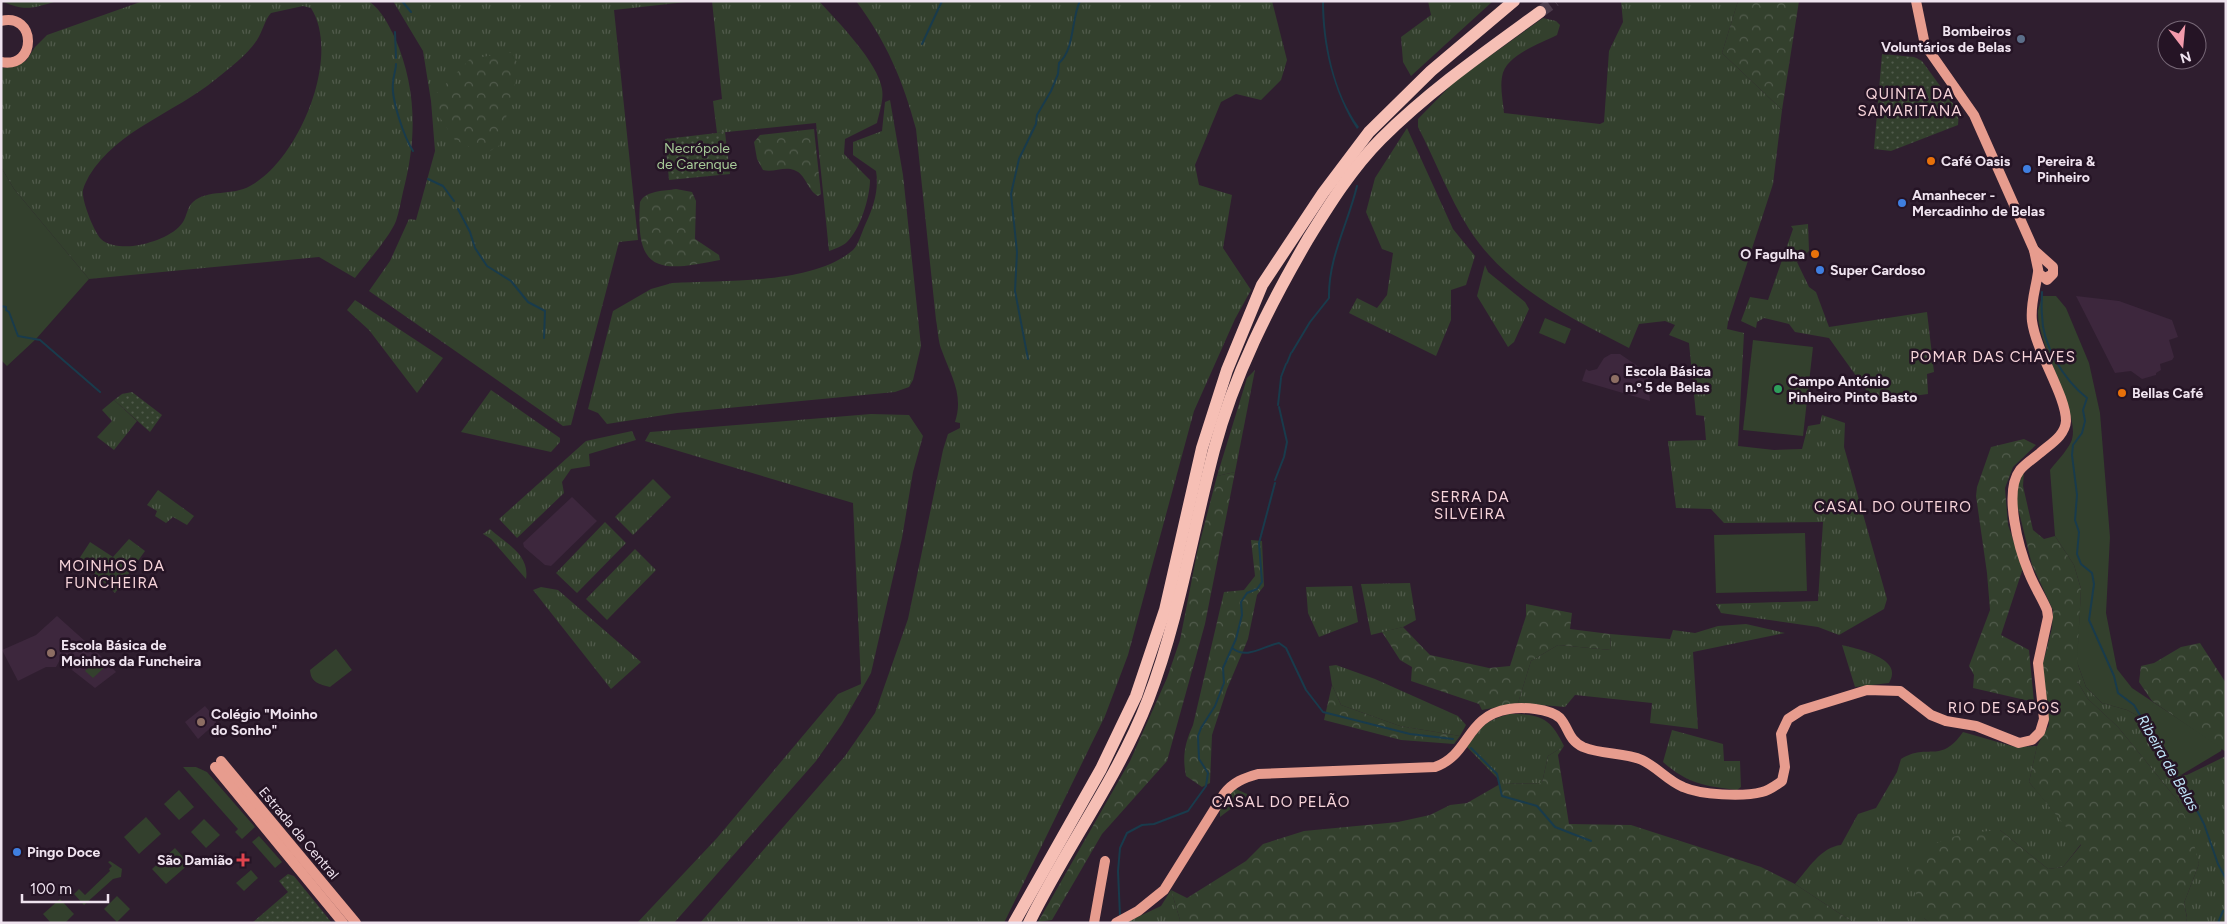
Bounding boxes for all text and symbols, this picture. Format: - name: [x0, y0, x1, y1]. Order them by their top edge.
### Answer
- north arrow: [2157, 20, 2207, 70]
- place label: Bombeiros Voluntários de Belas: [1881, 23, 2011, 56]
- marker: Bombeiros Voluntários de Belas: [2015, 33, 2027, 45]
- text: N: [2178, 47, 2193, 67]
- district label: QUINTA DA SAMARITANA: [1858, 85, 1962, 120]
- park label: Necrópole de Carenque: [657, 140, 737, 173]
- place label: Café Oasis: [1941, 153, 2011, 170]
- place label: Pereira & Pinheiro: [2037, 153, 2096, 186]
- marker: Café Oasis: [1925, 155, 1937, 167]
- marker: Pereira & Pinheiro: [2021, 163, 2033, 175]
- place label: Amanhecer - Mercadinho de Belas: [1912, 187, 2045, 220]
- marker: Amanhecer - Mercadinho de Belas: [1896, 197, 1908, 209]
- place label: O Fagulha: [1740, 246, 1805, 263]
- marker: O Fagulha: [1809, 248, 1821, 260]
- place label: Super Cardoso: [1830, 262, 1925, 279]
- marker: Super Cardoso: [1814, 264, 1826, 276]
- district label: POMAR DAS CHAVES: [1910, 348, 2076, 366]
- place label: Escola Básica n.º 5 de Belas: [1625, 363, 1711, 396]
- marker: Escola Básica n.º 5 de Belas: [1609, 373, 1621, 385]
- place label: Campo António Pinheiro Pinto Basto: [1788, 373, 1917, 406]
- marker: Campo António Pinheiro Pinto Basto: [1772, 383, 1784, 395]
- place label: Bellas Café: [2132, 385, 2203, 402]
- marker: Bellas Café: [2116, 387, 2128, 399]
- district label: SERRA DA SILVEIRA: [1430, 488, 1510, 523]
- district label: CASAL DO OUTEIRO: [1814, 498, 1972, 516]
- district label: MOINHOS DA FUNCHEIRA: [59, 557, 165, 592]
- place label: Escola Básica de Moinhos da Funcheira: [61, 637, 201, 670]
- marker: Escola Básica de Moinhos da Funcheira: [45, 647, 57, 659]
- district label: RIO DE SAPOS: [1948, 699, 2060, 717]
- place label: Colégio "Moinho do Sonho": [211, 706, 318, 739]
- water label: Ribeira de Belas: [2133, 712, 2203, 814]
- marker: Colégio "Moinho do Sonho": [195, 716, 207, 728]
- street label: Estrada da Central: [255, 784, 342, 883]
- district label: CASAL DO PELÃO: [1212, 793, 1350, 811]
- place label: Pingo Doce: [27, 844, 101, 861]
- marker: Pingo Doce: [11, 846, 23, 858]
- place label: São Damião: [157, 852, 233, 869]
- marker: São Damião: [237, 854, 249, 866]
- scale bar: [22, 872, 109, 904]
- text: 100 m: [30, 880, 72, 898]

